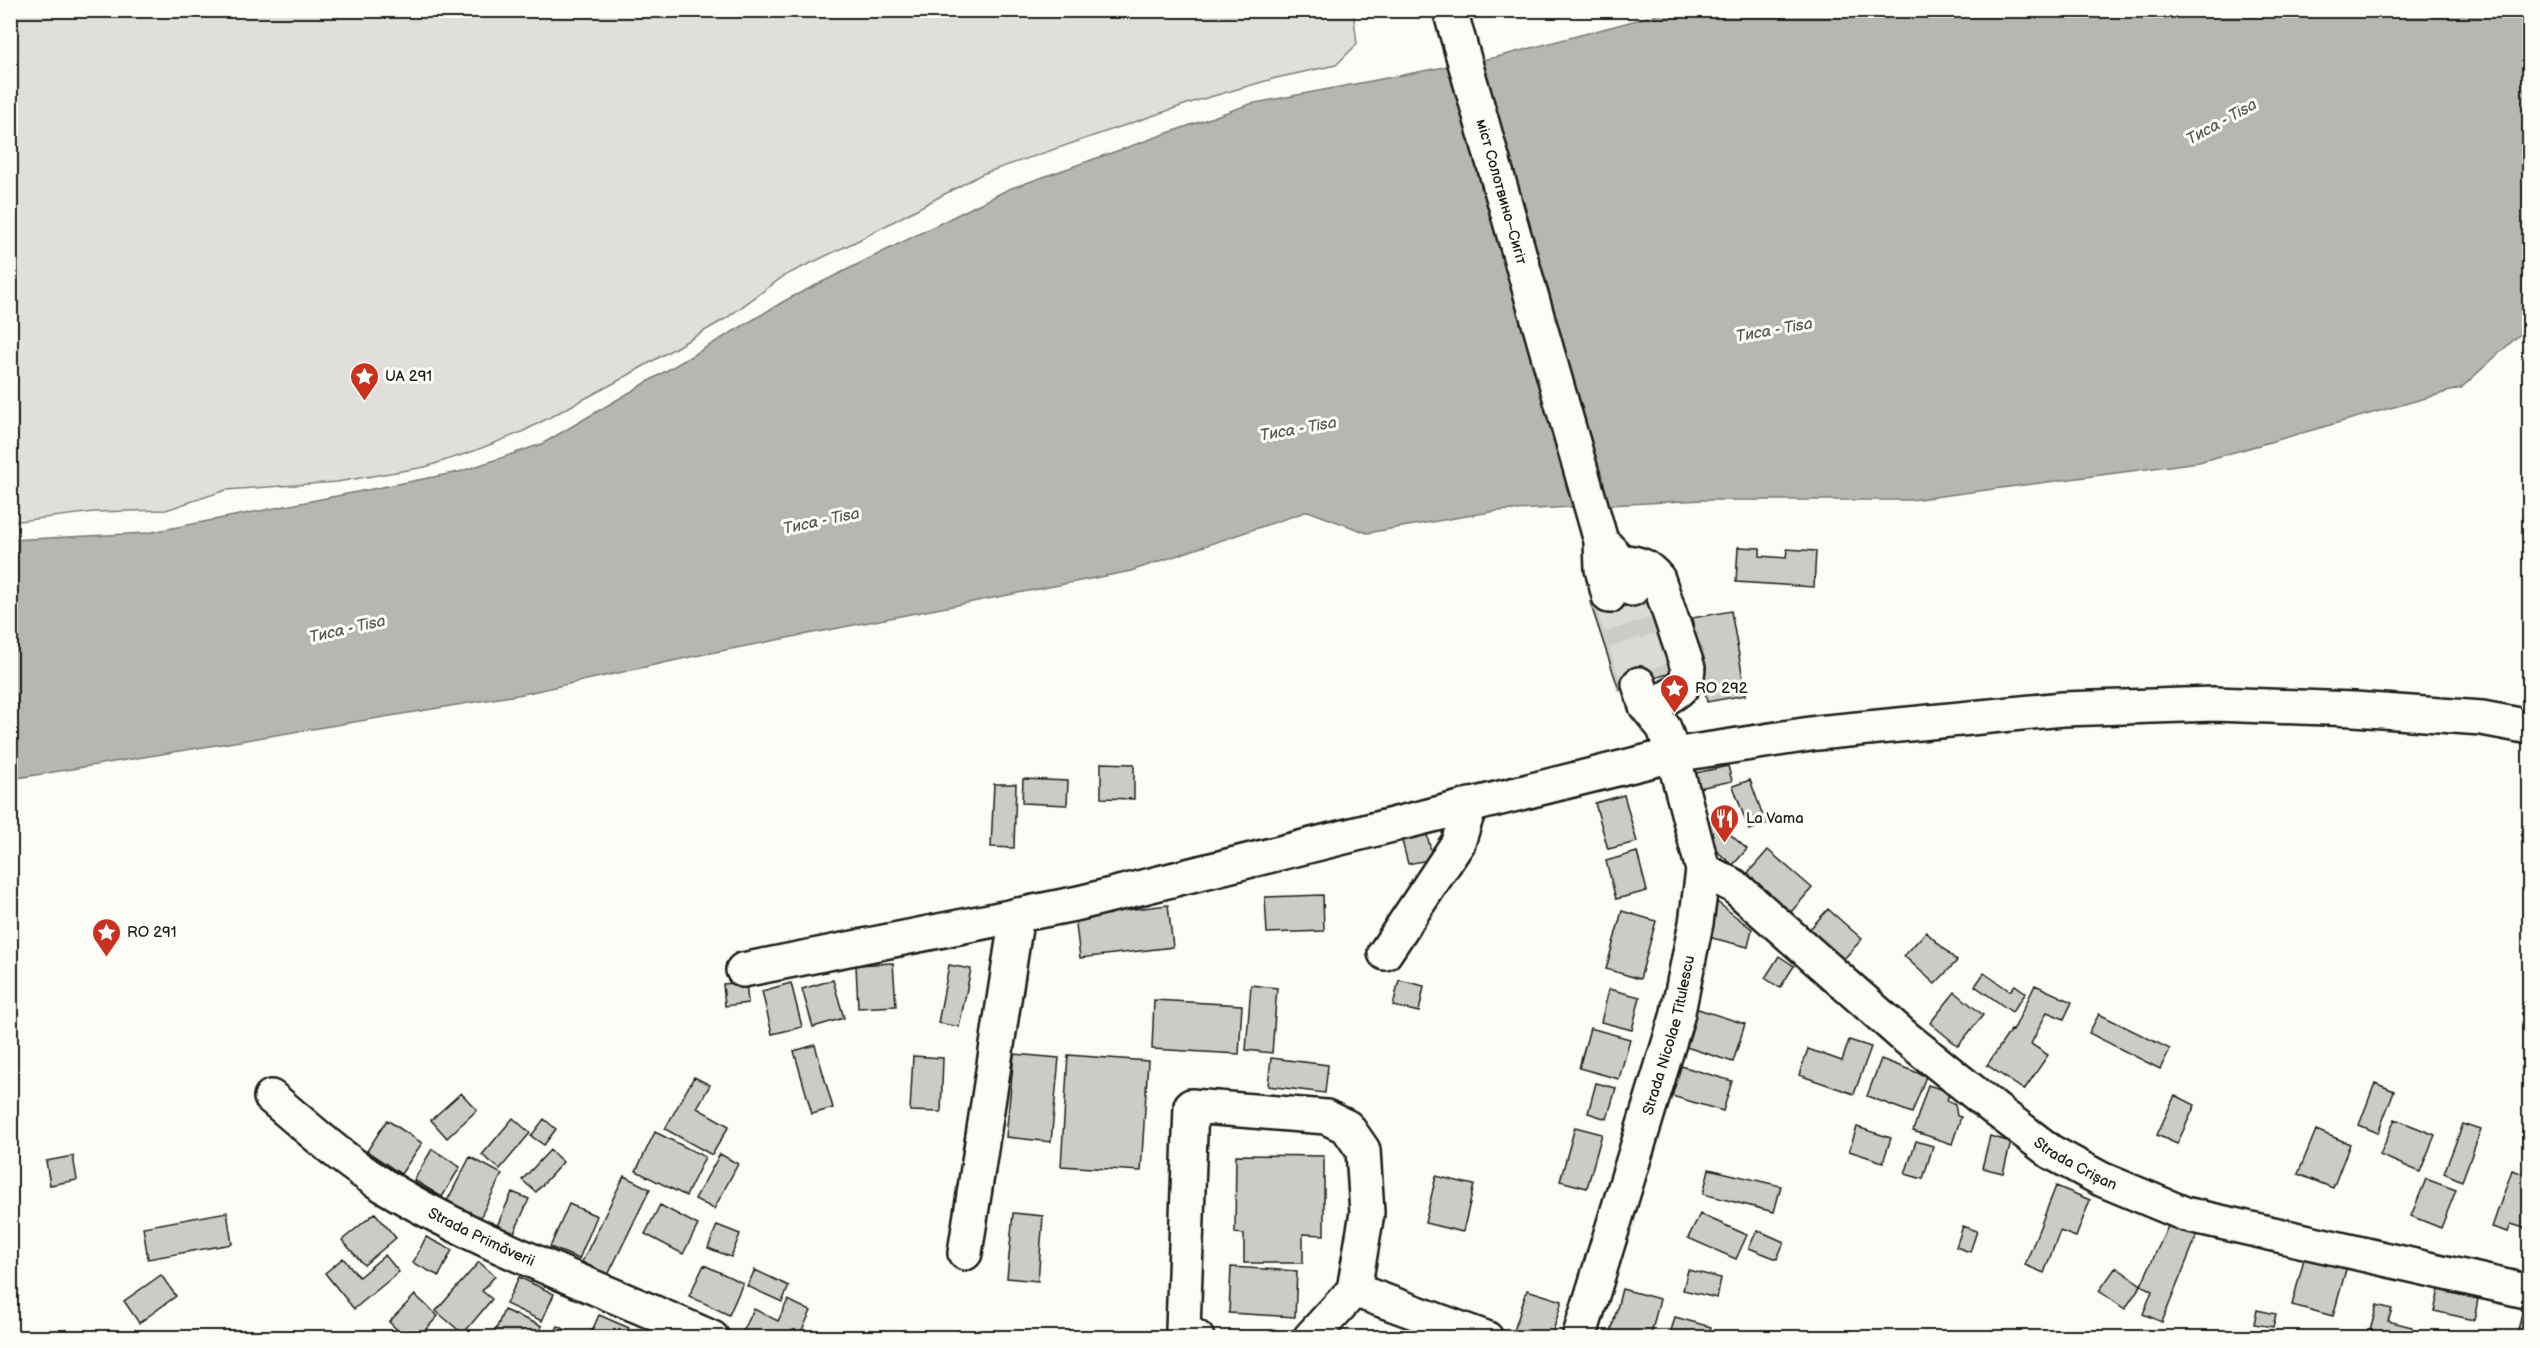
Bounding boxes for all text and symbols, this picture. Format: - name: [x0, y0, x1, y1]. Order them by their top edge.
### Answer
- water label: Тиса - Tisa: [2183, 95, 2260, 149]
- street label: міст Солотвино–Сигіт: [1471, 117, 1531, 267]
- water label: Тиса - Tisa: [1734, 314, 1814, 347]
- place icon: UA 291: [348, 360, 380, 402]
- place label: UA 291: [385, 367, 432, 386]
- water label: Тиса - Tisa: [1258, 413, 1338, 446]
- water label: Тиса - Tisa: [781, 504, 861, 539]
- water label: Тиса - Tisa: [307, 611, 387, 647]
- place icon: RO 292: [1658, 672, 1690, 714]
- place label: RO 292: [1695, 679, 1748, 698]
- restaurant icon: La Vama: [1709, 802, 1741, 844]
- place label: La Vama: [1746, 809, 1804, 828]
- place icon: RO 291: [90, 916, 122, 958]
- place label: RO 291: [127, 923, 176, 942]
- street label: Strada Nicolae Titulescu: [1639, 954, 1699, 1118]
- street label: Strada Crișan: [2030, 1133, 2120, 1195]
- street label: Strada Primăverii: [425, 1204, 538, 1271]

